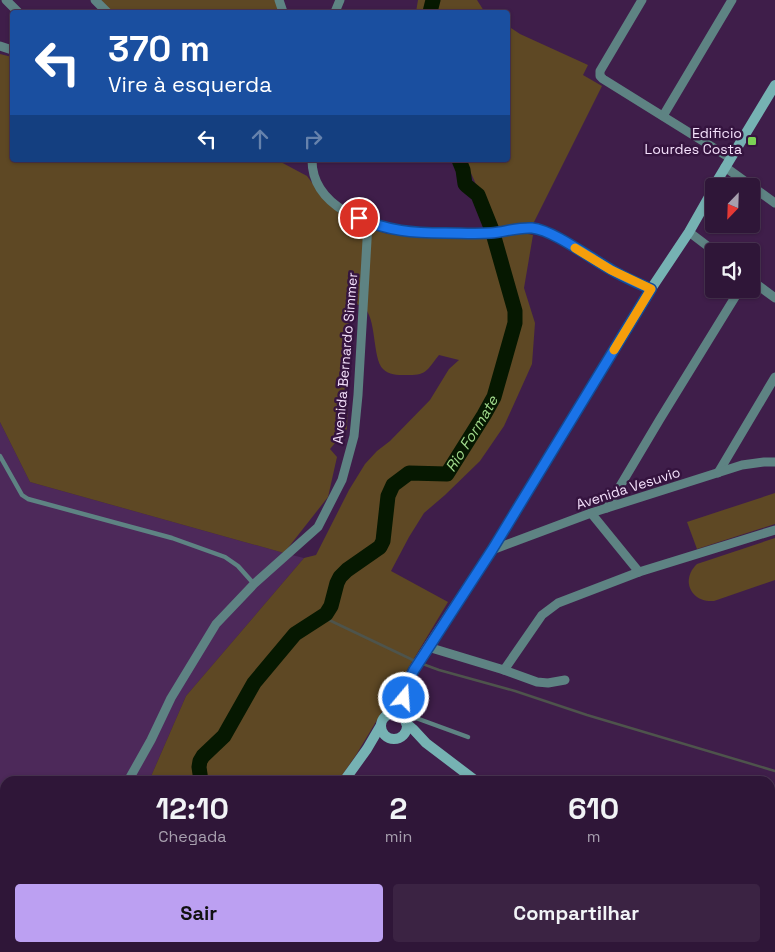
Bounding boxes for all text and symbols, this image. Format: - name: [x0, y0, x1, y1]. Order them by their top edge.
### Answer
- text: 370 m: [108, 27, 210, 71]
- icon: left: [25, 30, 90, 95]
- text: Vire à esquerda: [108, 70, 272, 98]
- place label: Edificio Lourdes Costa: [645, 124, 742, 158]
- icon: left: [193, 125, 221, 153]
- icon: ahead: [246, 125, 274, 153]
- icon: right: [299, 125, 327, 153]
- marker: Edificio Lourdes Costa: [746, 135, 758, 147]
- north arrow: [705, 178, 760, 232]
- map controls: [705, 178, 760, 298]
- pin: [338, 197, 380, 239]
- icon: arrive: [345, 204, 373, 232]
- button: sound: [705, 243, 760, 298]
- street label: Avenida Bernardo Simmer: [329, 271, 361, 445]
- water label: Rio Formate: [441, 391, 502, 475]
- street label: Avenida Vesuvio: [574, 463, 682, 513]
- position arrow: [377, 671, 429, 723]
- text: 12:10: [156, 789, 229, 828]
- text: 2: [390, 789, 407, 828]
- text: 610: [568, 789, 619, 828]
- text: Chegada: [158, 826, 227, 847]
- text: min: [385, 826, 412, 847]
- text: m: [587, 826, 600, 847]
- button: Sair: [15, 884, 383, 942]
- button: Compartilhar: [393, 884, 760, 942]

